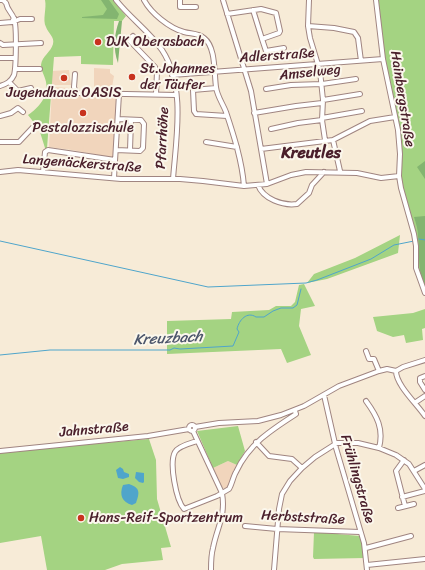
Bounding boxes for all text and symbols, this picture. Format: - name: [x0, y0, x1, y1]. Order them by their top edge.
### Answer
- place label: DJK Oberasbach: [106, 34, 205, 50]
- marker: DJK Oberasbach: [93, 37, 103, 47]
- street label: Adlerstraße: [239, 45, 315, 67]
- street label: Hainbergstraße: [386, 50, 418, 148]
- place label: St.Johannes der Täufer: [140, 61, 216, 94]
- street label: Amselweg: [279, 61, 341, 85]
- marker: St.Johannes der Täufer: [127, 72, 137, 82]
- marker: Jugendhaus OASIS: [59, 73, 69, 83]
- place label: Jugendhaus OASIS: [6, 85, 122, 101]
- street label: Pfarrhöhe: [153, 107, 173, 169]
- marker: Pestalozzischule: [78, 108, 88, 118]
- place label: Pestalozzischule: [32, 120, 134, 136]
- district label: Kreutles: [281, 144, 341, 164]
- street label: Langenäckerstraße: [22, 151, 142, 177]
- water label: Kreuzbach: [133, 328, 203, 350]
- street label: Jahnstraße: [59, 419, 129, 441]
- street label: Frühlingstraße: [336, 433, 378, 525]
- street label: Herbststraße: [261, 507, 345, 529]
- place label: Hans-Reif-Sportzentrum: [89, 510, 243, 526]
- marker: Hans-Reif-Sportzentrum: [76, 513, 86, 523]

